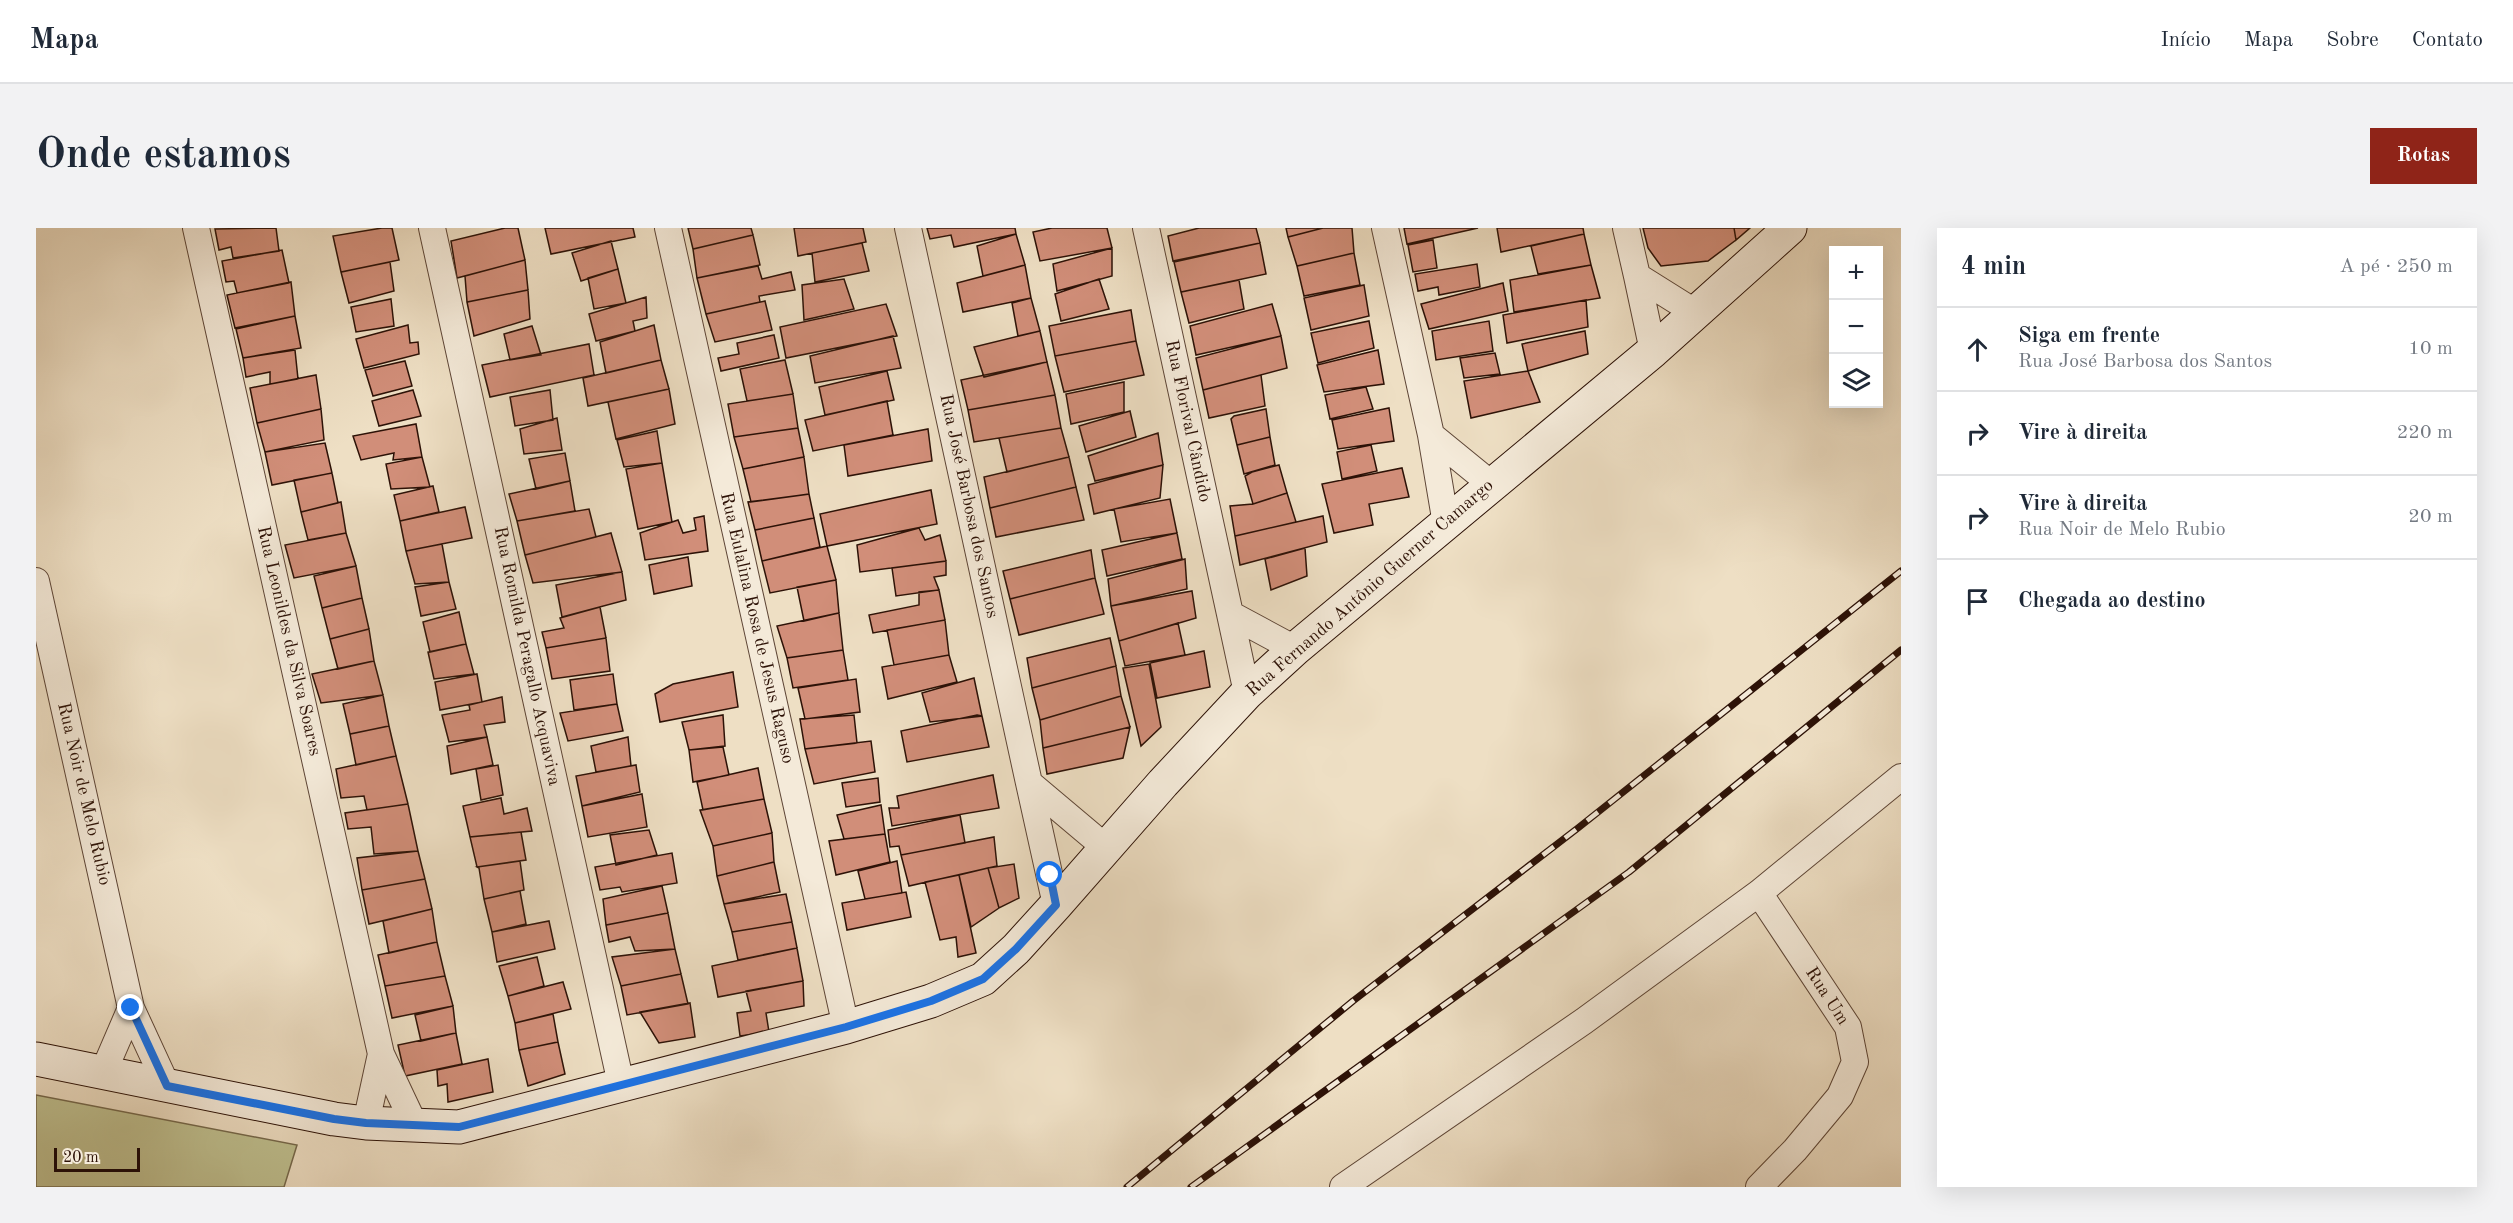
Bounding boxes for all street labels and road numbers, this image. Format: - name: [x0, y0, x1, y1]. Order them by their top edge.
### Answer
- street label: Rua Florival Cândido: [1162, 338, 1214, 504]
- street label: Rua José Barbosa dos Santos: [936, 392, 1002, 620]
- street label: Rua Fernando Antônio Guerner Camargo: [1243, 476, 1497, 700]
- street label: Rua Eulalina Rosa de Jesus Raguso: [717, 491, 797, 766]
- street label: Rua Leonildes da Silva Soares: [254, 524, 324, 758]
- street label: Rua Romilda Peragallo Acquaviva: [491, 525, 563, 787]
- street label: Rua Noir de Melo Rubio: [54, 701, 114, 887]
- street label: Rua Um: [1802, 964, 1852, 1028]

